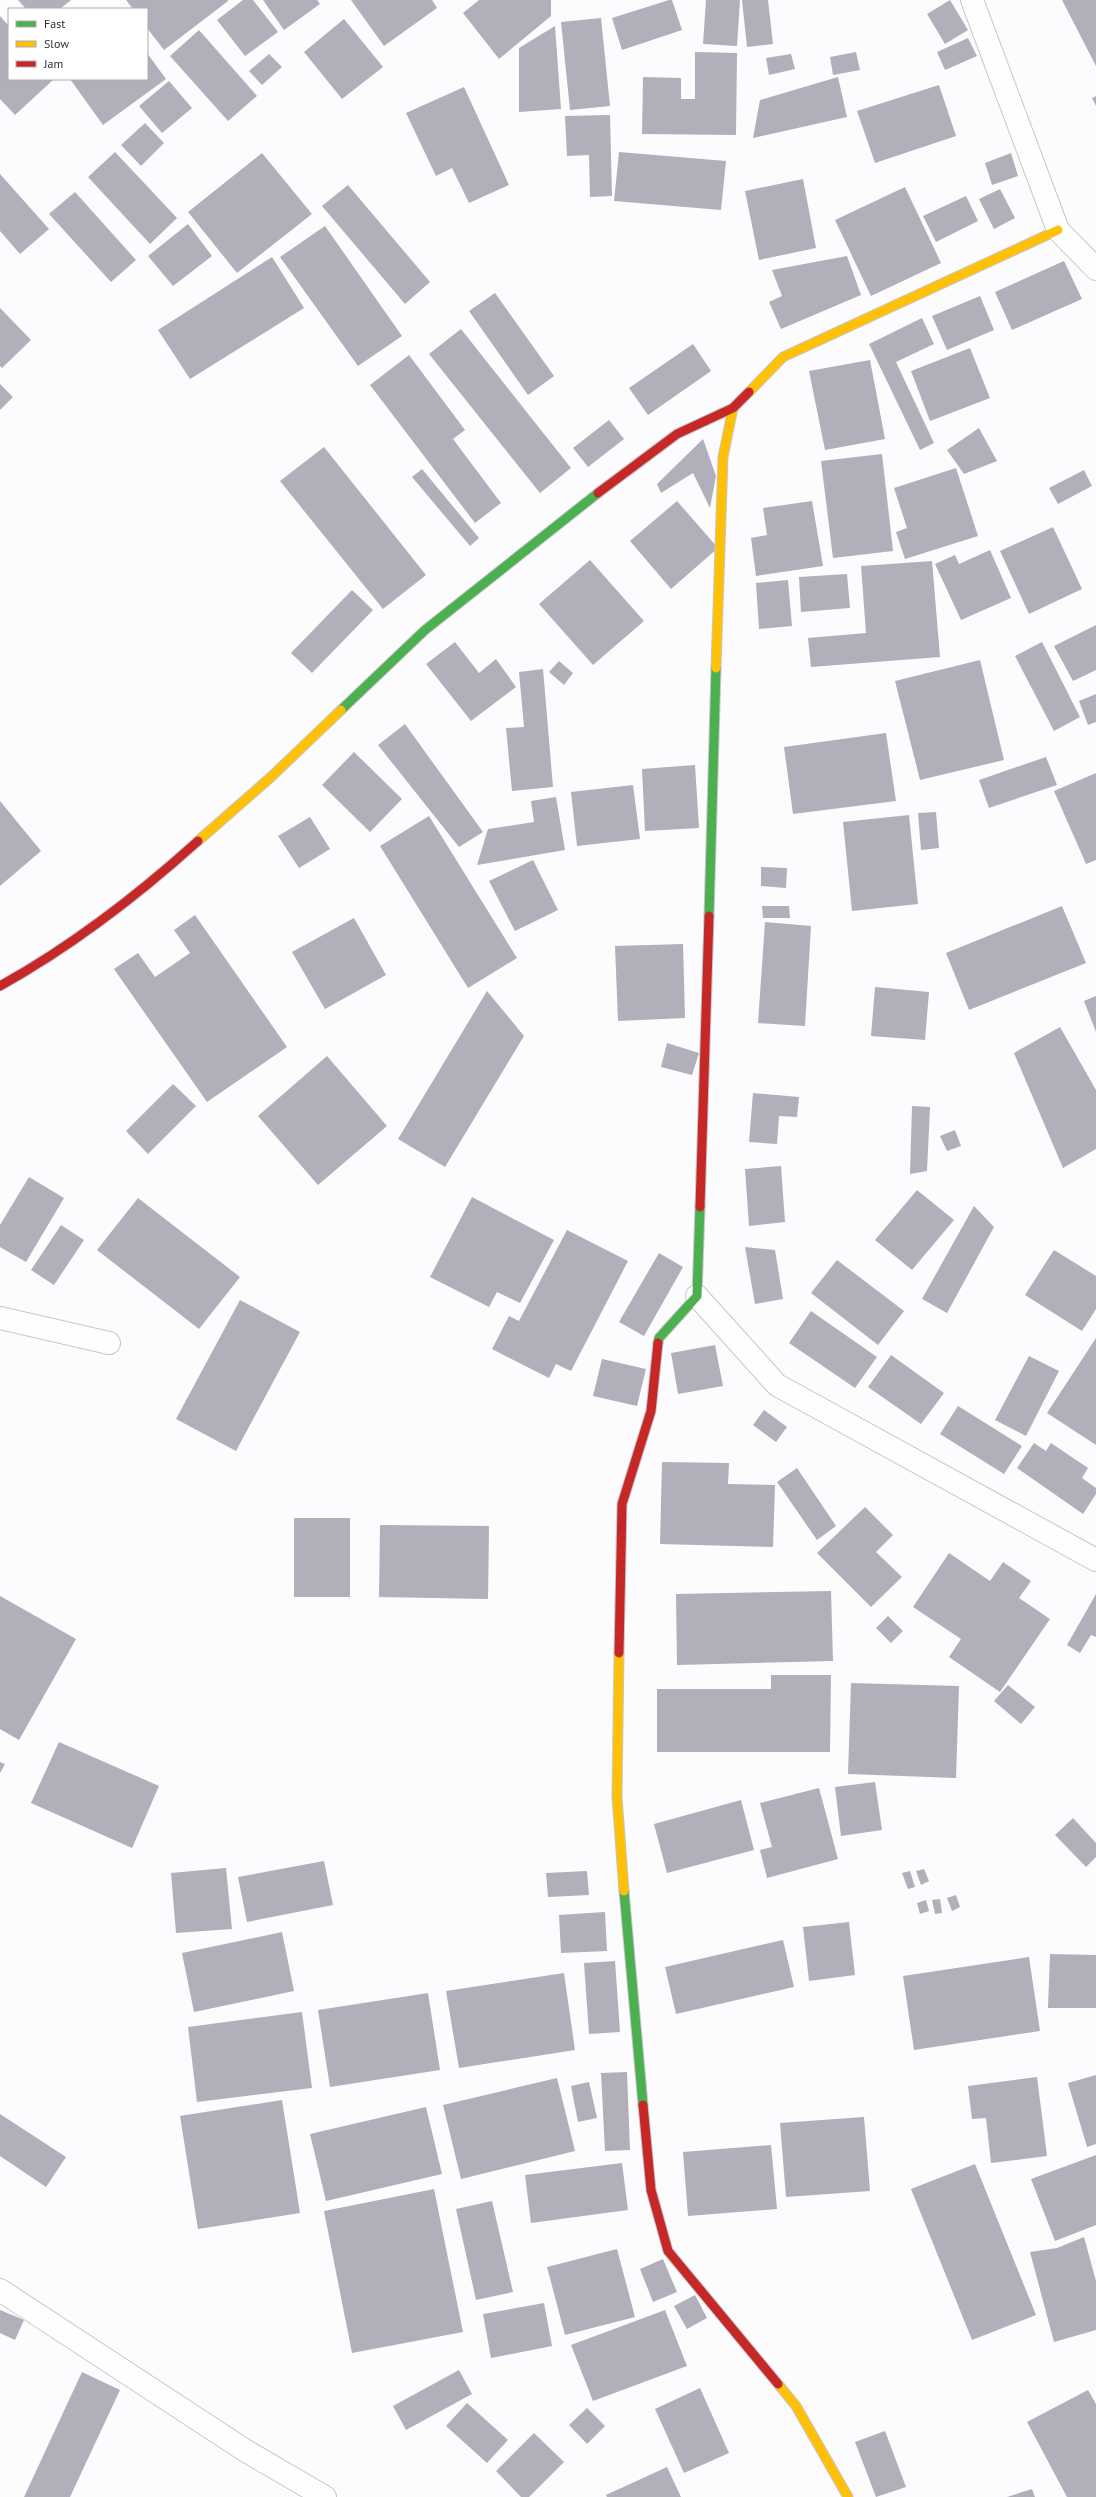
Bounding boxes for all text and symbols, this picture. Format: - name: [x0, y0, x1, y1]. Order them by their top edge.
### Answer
- legend: [8, 8, 148, 80]
- text: Fast: [44, 16, 65, 31]
- text: Slow: [44, 36, 69, 51]
- text: Jam: [43, 56, 63, 71]

